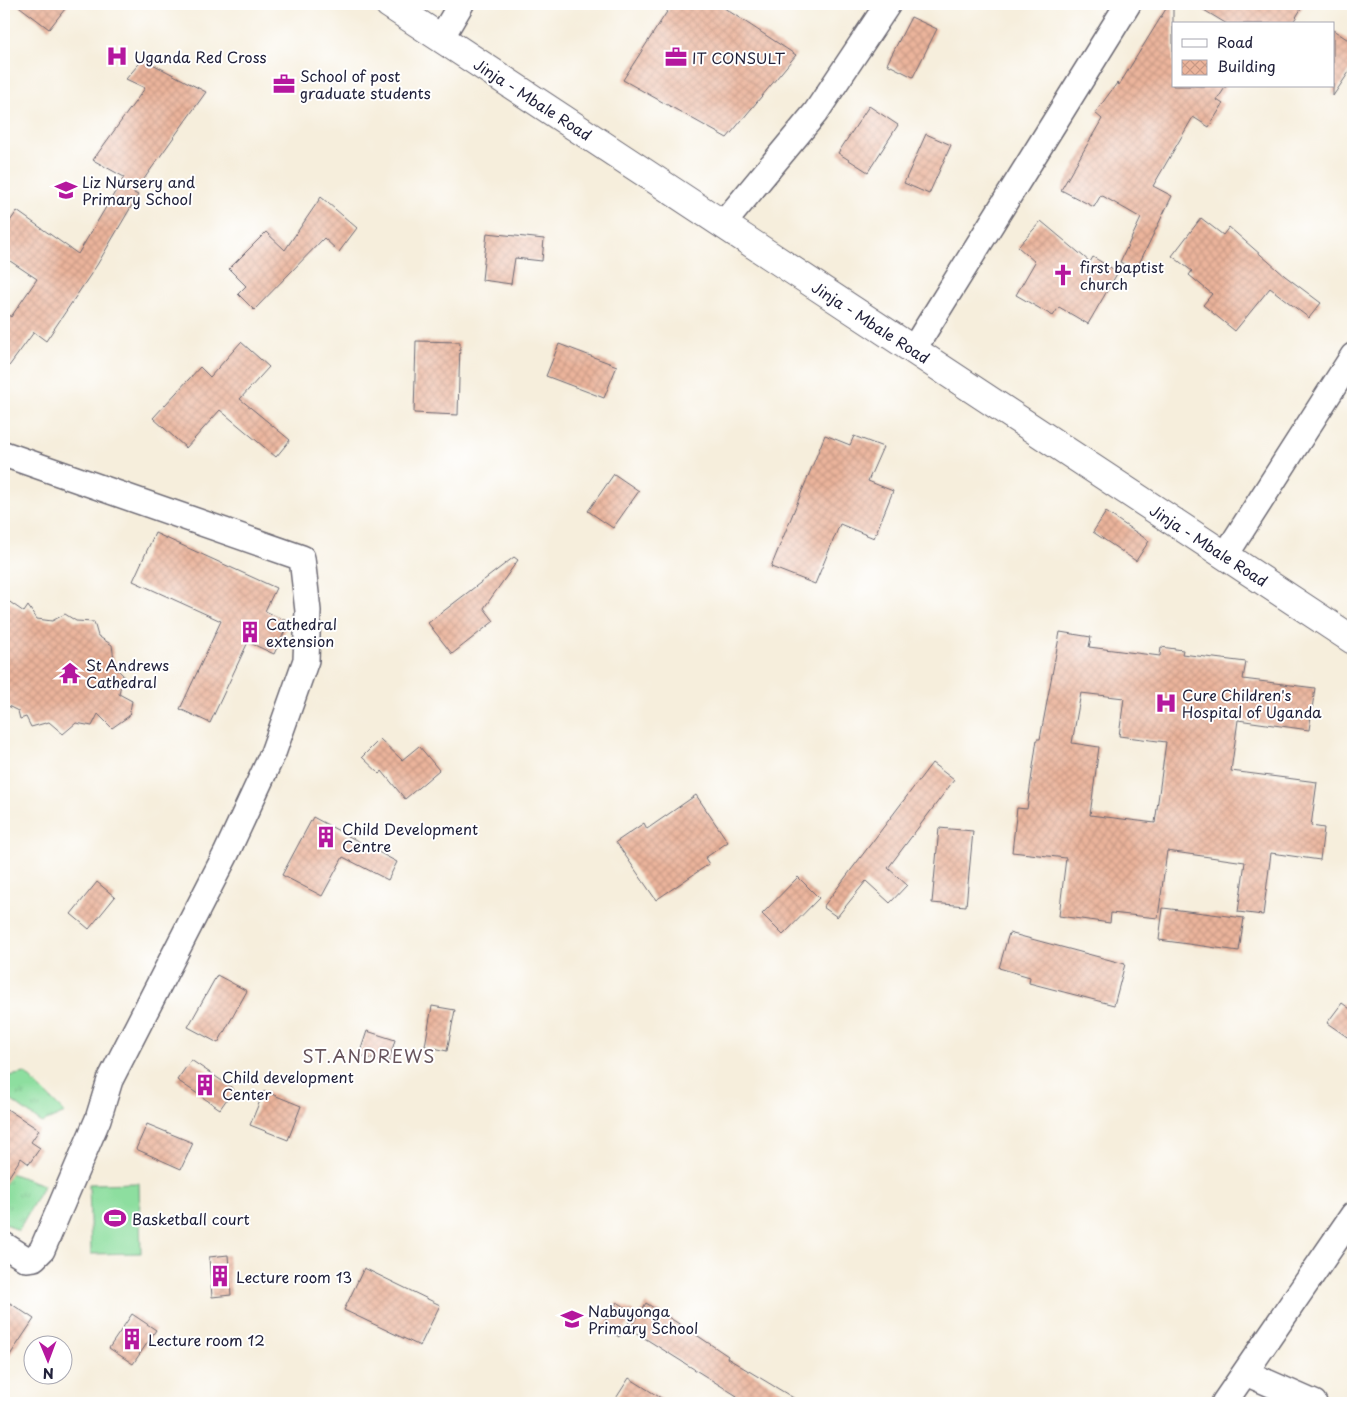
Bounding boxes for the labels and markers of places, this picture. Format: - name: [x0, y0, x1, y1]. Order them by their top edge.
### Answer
- hospital icon: Uganda Red Cross: [104, 43, 130, 69]
- office icon: IT CONSULT: [663, 44, 689, 70]
- place label: Uganda Red Cross: [134, 45, 267, 68]
- place label: IT CONSULT: [692, 46, 786, 69]
- place label: School of post graduate students: [300, 64, 431, 104]
- office icon: School of post graduate students: [271, 71, 297, 97]
- place label: Liz Nursery and Primary School: [82, 170, 195, 210]
- school or university icon: Liz Nursery and Primary School: [53, 177, 79, 203]
- place label: first baptist church: [1080, 255, 1164, 295]
- church icon: first baptist church: [1050, 262, 1076, 288]
- place label: Cathedral extension: [266, 612, 337, 652]
- building icon: Cathedral extension: [237, 619, 263, 645]
- place label: St Andrews Cathedral: [86, 653, 169, 693]
- temple icon: St Andrews Cathedral: [57, 660, 83, 686]
- place label: Cure Children's Hospital of Uganda: [1182, 683, 1322, 723]
- hospital icon: Cure Children's Hospital of Uganda: [1153, 690, 1179, 716]
- place label: Child Development Centre: [342, 817, 478, 857]
- building icon: Child Development Centre: [313, 824, 339, 850]
- place label: Child development Center: [222, 1065, 354, 1105]
- building icon: Child development Center: [192, 1072, 218, 1098]
- sports icon: Basketball court: [102, 1205, 128, 1231]
- place label: Basketball court: [132, 1207, 250, 1230]
- building icon: Lecture room 13: [207, 1263, 233, 1289]
- place label: Lecture room 13: [236, 1265, 352, 1288]
- place label: Nabuyonga Primary School: [588, 1299, 698, 1339]
- school or university icon: Nabuyonga Primary School: [559, 1306, 585, 1332]
- building icon: Lecture room 12: [119, 1326, 145, 1352]
- place label: Lecture room 12: [148, 1328, 265, 1351]

